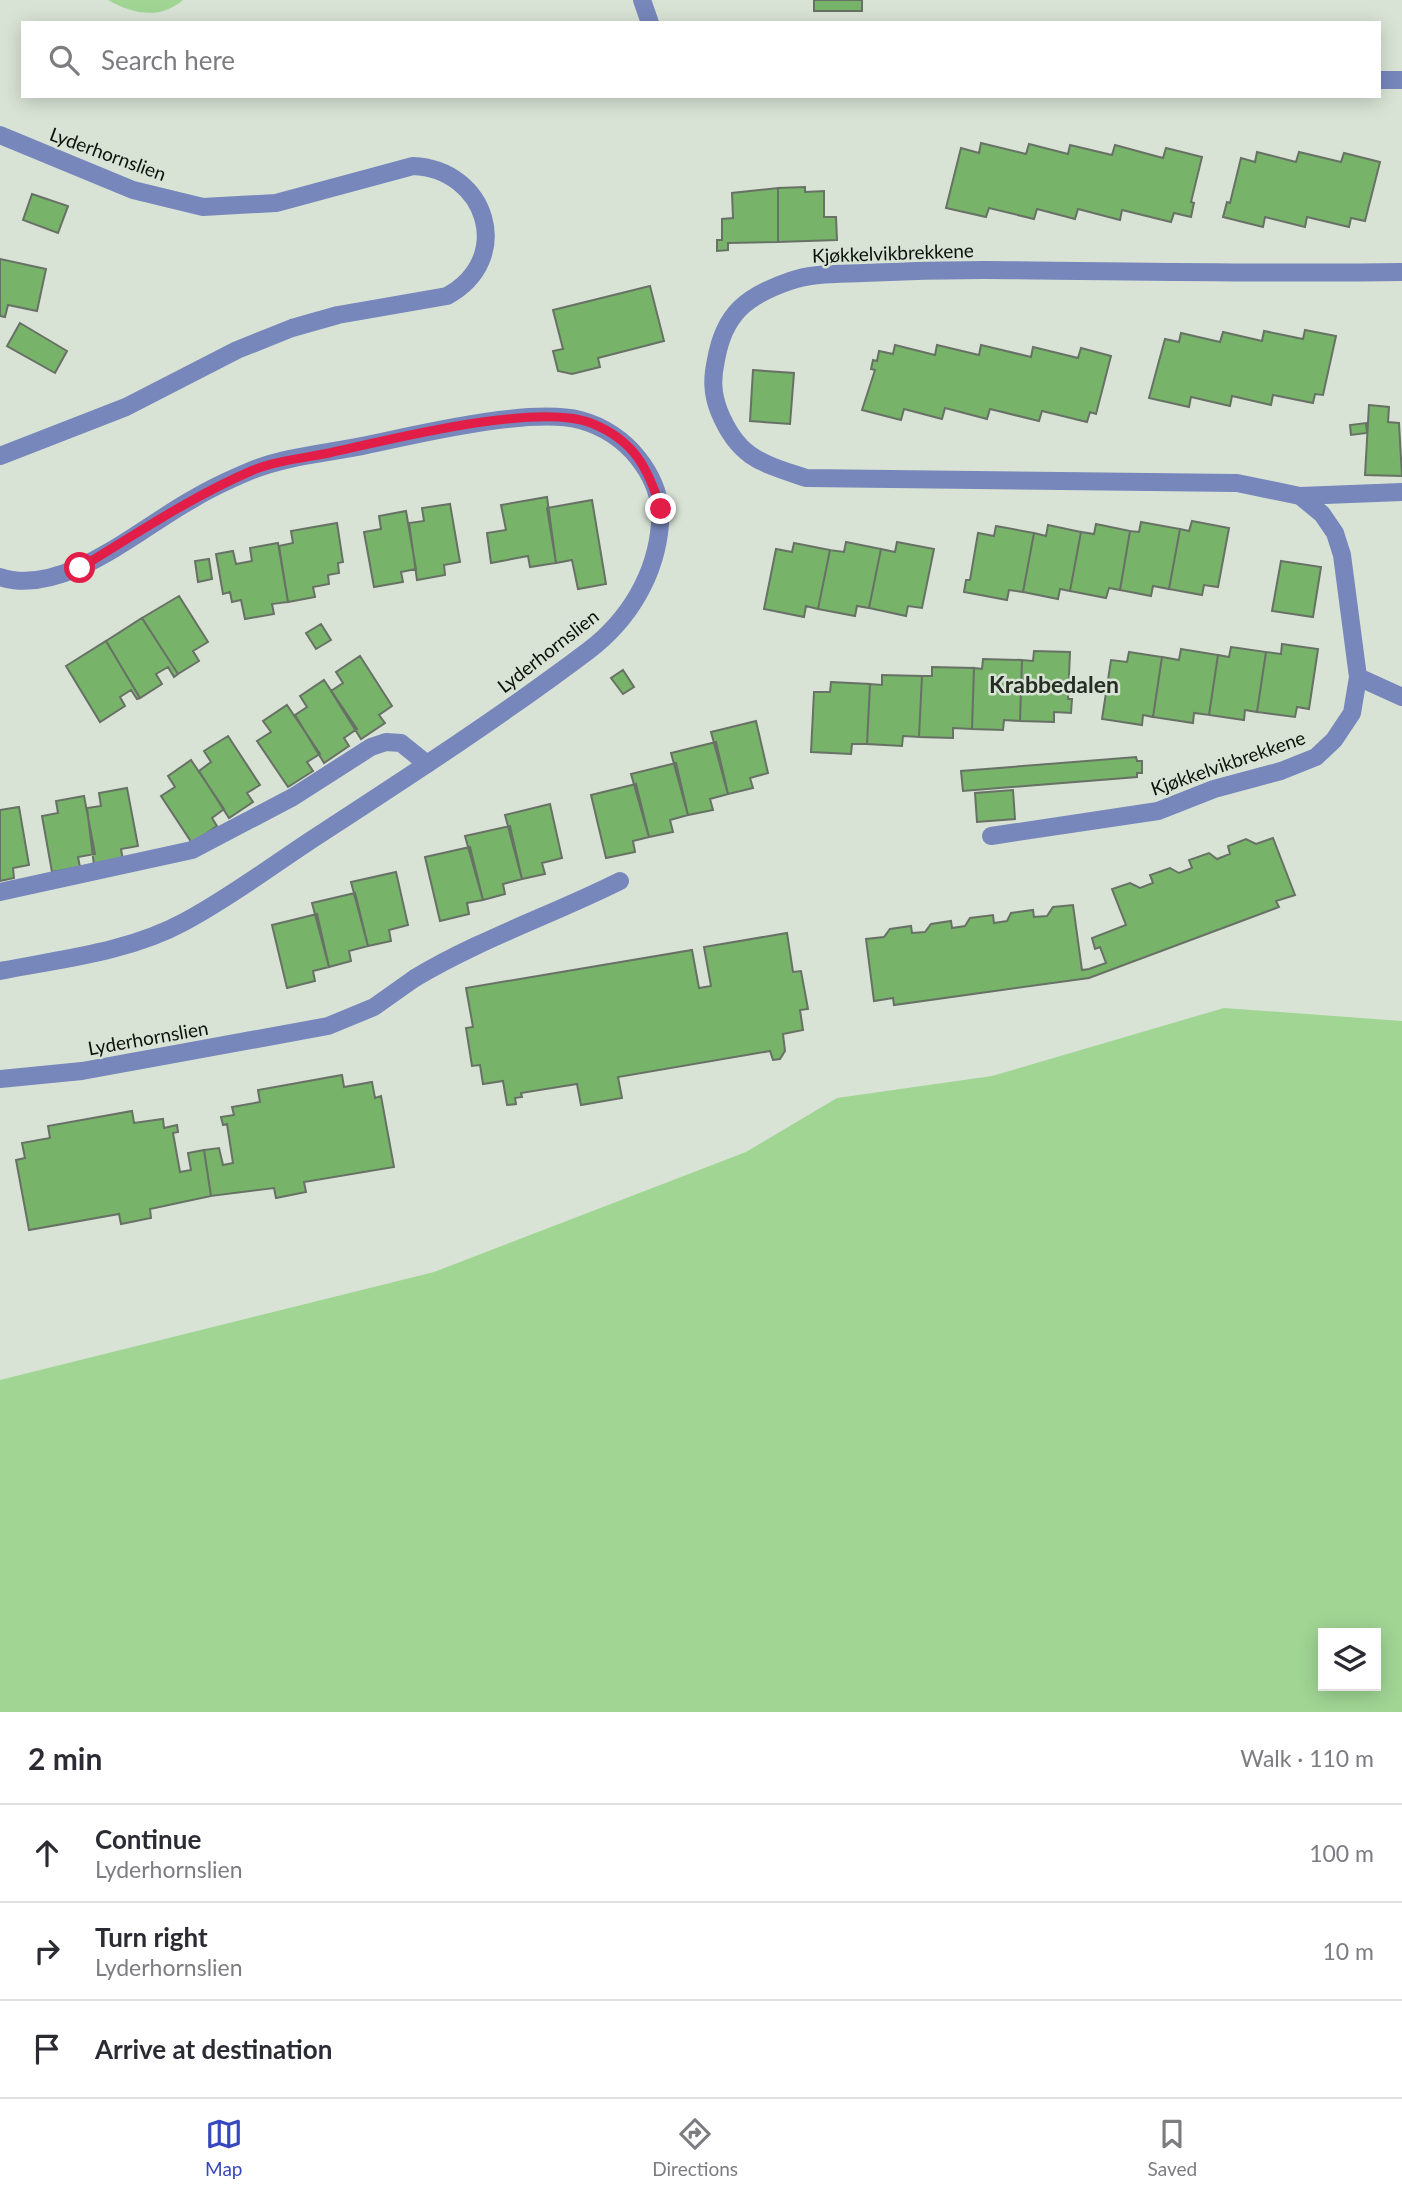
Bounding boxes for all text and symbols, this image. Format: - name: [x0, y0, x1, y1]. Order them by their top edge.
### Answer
- search box: [21, 21, 1381, 98]
- icon: search: [45, 41, 83, 79]
- text: Search here: [101, 44, 235, 76]
- street label: Lyderhornslien: [47, 122, 169, 185]
- street label: Kjøkkelvikbrekkene: [812, 238, 974, 267]
- route end: [645, 493, 676, 524]
- route start: [64, 552, 95, 583]
- street label: Lyderhornslien: [493, 604, 603, 697]
- district label: Krabbedalen: [989, 670, 1119, 698]
- street label: Kjøkkelvikbrekkene: [1148, 725, 1308, 800]
- street label: Lyderhornslien: [86, 1016, 210, 1059]
- map controls: [1318, 1628, 1381, 1691]
- button: layers: [1318, 1628, 1381, 1691]
- text: 2 min: [28, 1740, 102, 1776]
- text: Walk · 110 m: [1240, 1744, 1374, 1772]
- text: Continue: [95, 1823, 201, 1855]
- icon: ahead: [28, 1834, 66, 1872]
- text: 100 m: [1309, 1839, 1374, 1867]
- text: Lyderhornslien: [95, 1855, 243, 1883]
- text: Turn right: [95, 1921, 208, 1953]
- icon: right: [28, 1932, 66, 1970]
- text: 10 m: [1323, 1937, 1374, 1965]
- text: Lyderhornslien: [95, 1953, 243, 1981]
- icon: arrive: [28, 2030, 66, 2068]
- text: Arrive at destination: [95, 2033, 332, 2065]
- tab: Map: [205, 2115, 243, 2180]
- tab: Directions: [652, 2115, 738, 2180]
- tab: Saved: [1148, 2115, 1197, 2180]

